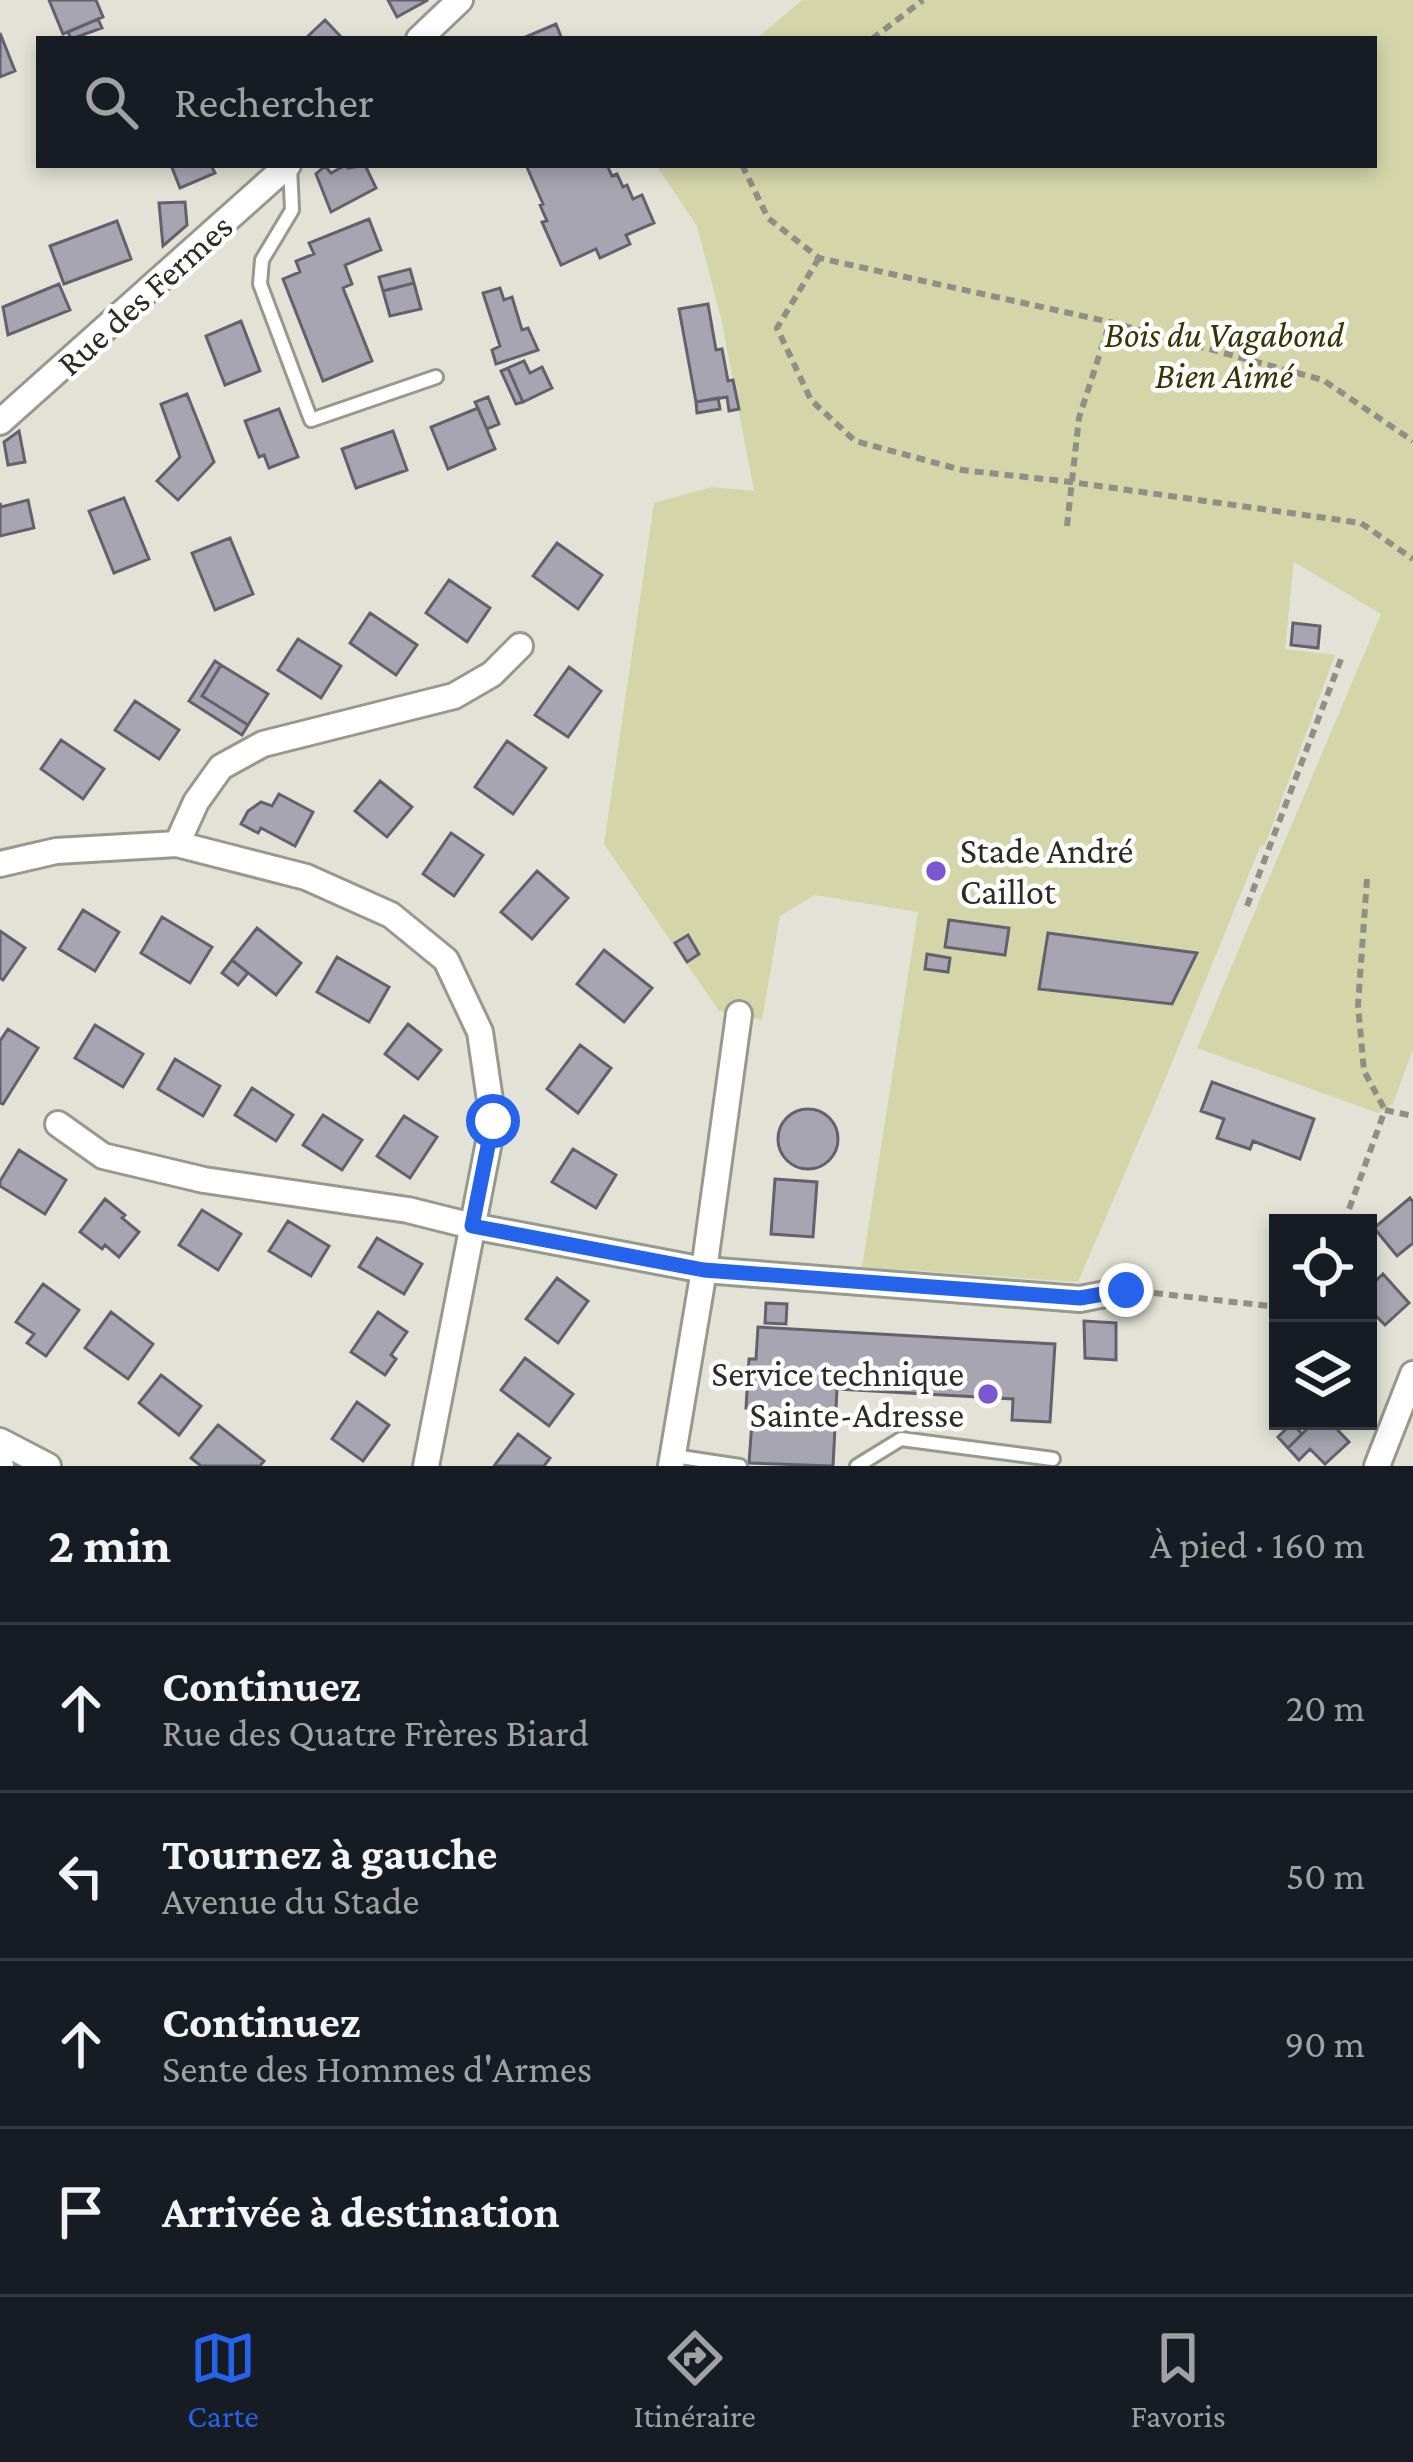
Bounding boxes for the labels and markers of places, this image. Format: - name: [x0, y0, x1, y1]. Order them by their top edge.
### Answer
- place label: Stade André Caillot: [960, 831, 1133, 912]
- marker: Stade André Caillot: [923, 858, 949, 884]
- place label: Service technique Sainte-Adresse: [711, 1354, 964, 1435]
- marker: Service technique Sainte-Adresse: [975, 1381, 1001, 1407]

